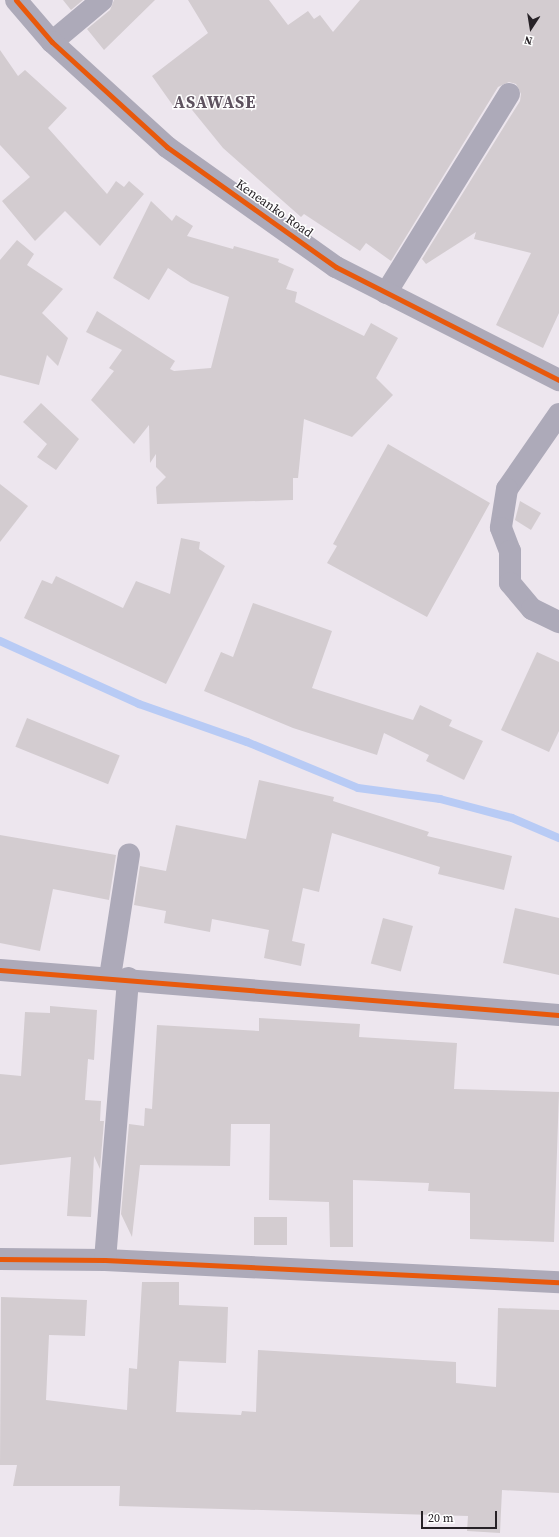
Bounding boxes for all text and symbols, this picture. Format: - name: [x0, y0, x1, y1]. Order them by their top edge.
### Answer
- north arrow: [511, 8, 551, 48]
- text: N: [523, 32, 534, 48]
- district label: ASAWASE: [174, 93, 256, 113]
- street label: Keneanko Road: [233, 177, 315, 241]
- scale bar: [423, 1503, 499, 1529]
- text: 20 m: [428, 1510, 454, 1526]

